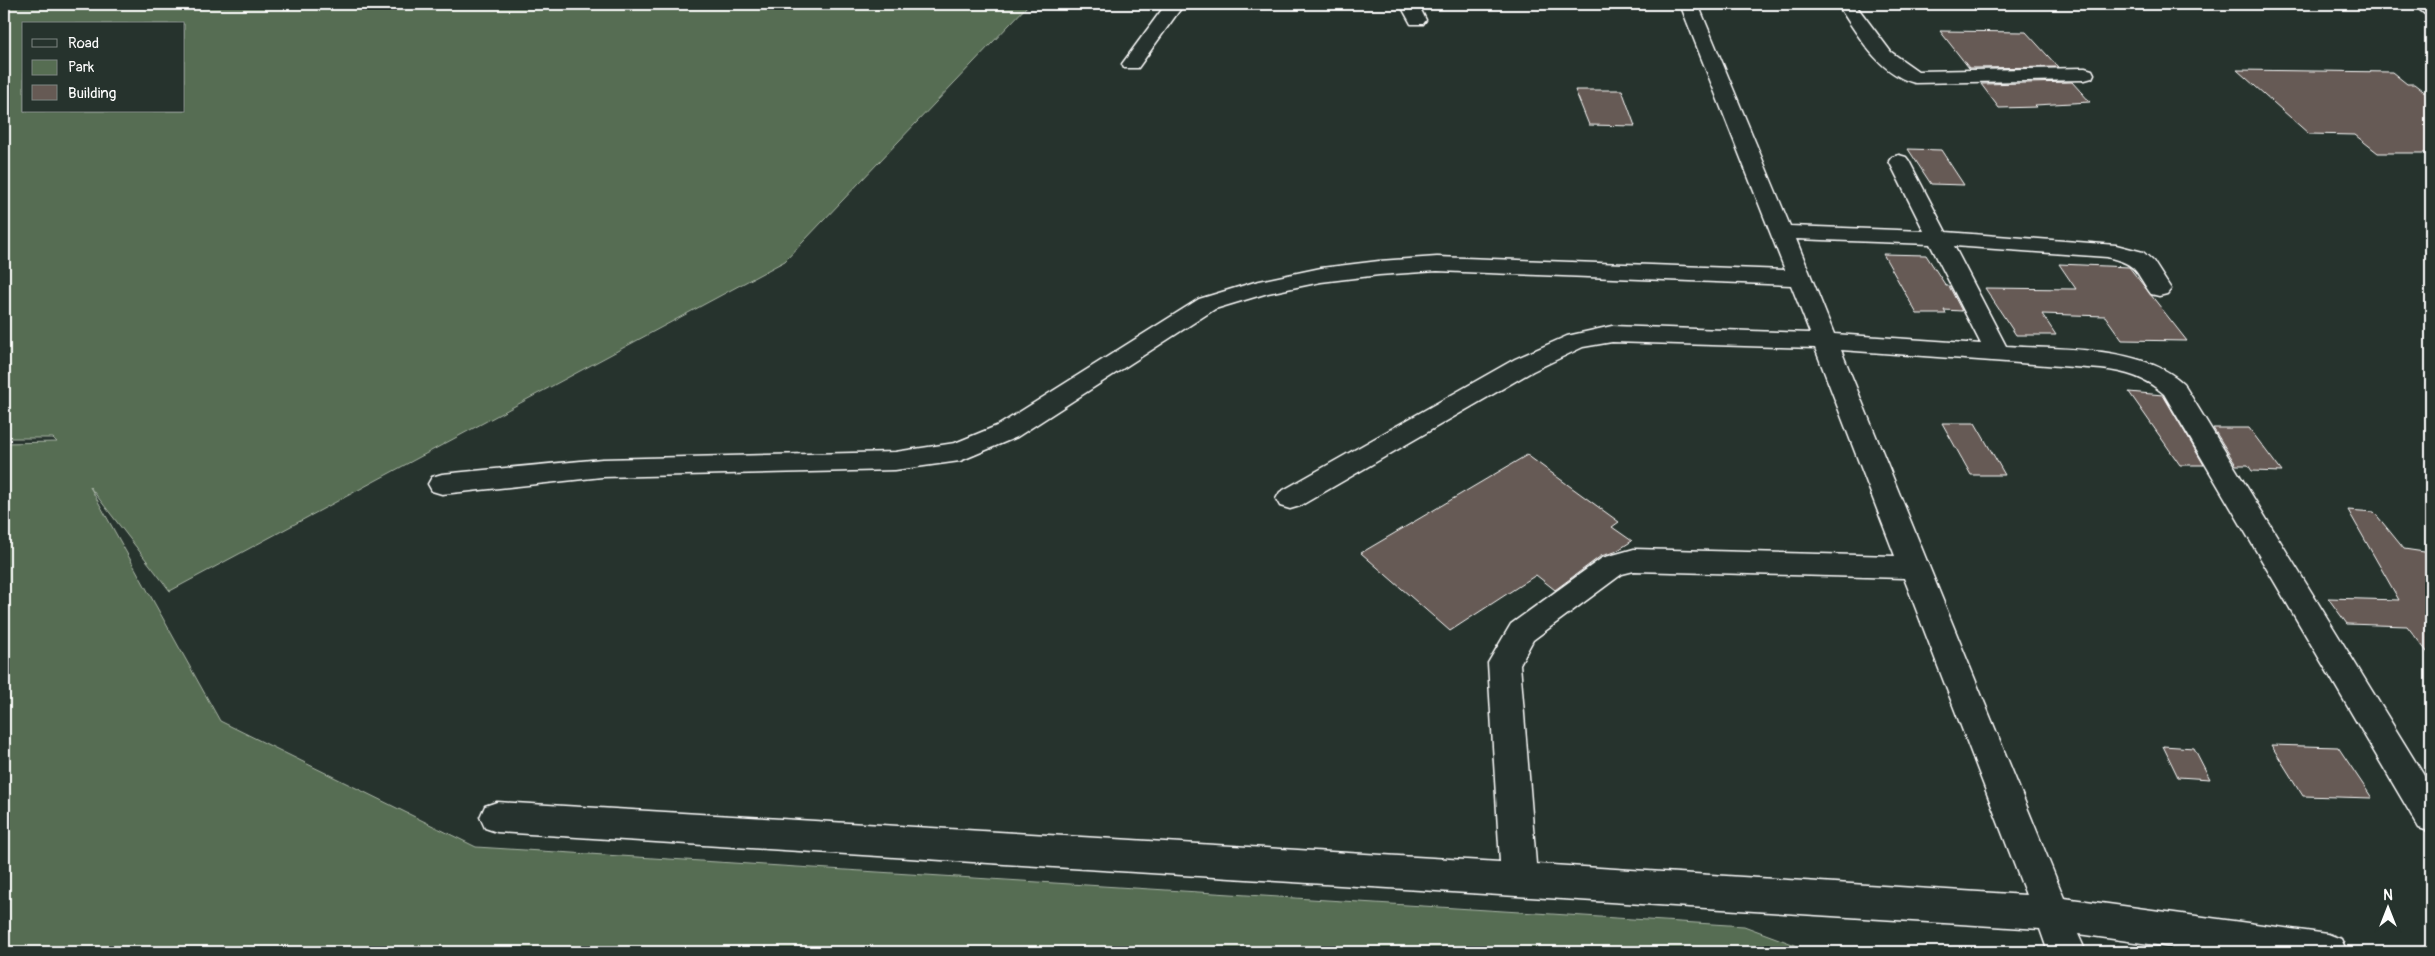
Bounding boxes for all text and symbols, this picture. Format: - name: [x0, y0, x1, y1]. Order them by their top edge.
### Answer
- legend: [22, 22, 185, 112]
- text: Road: [68, 34, 99, 53]
- text: Park: [68, 58, 95, 77]
- text: Building: [68, 84, 116, 103]
- north arrow: [2362, 884, 2412, 934]
- text: N: [2383, 887, 2393, 904]

